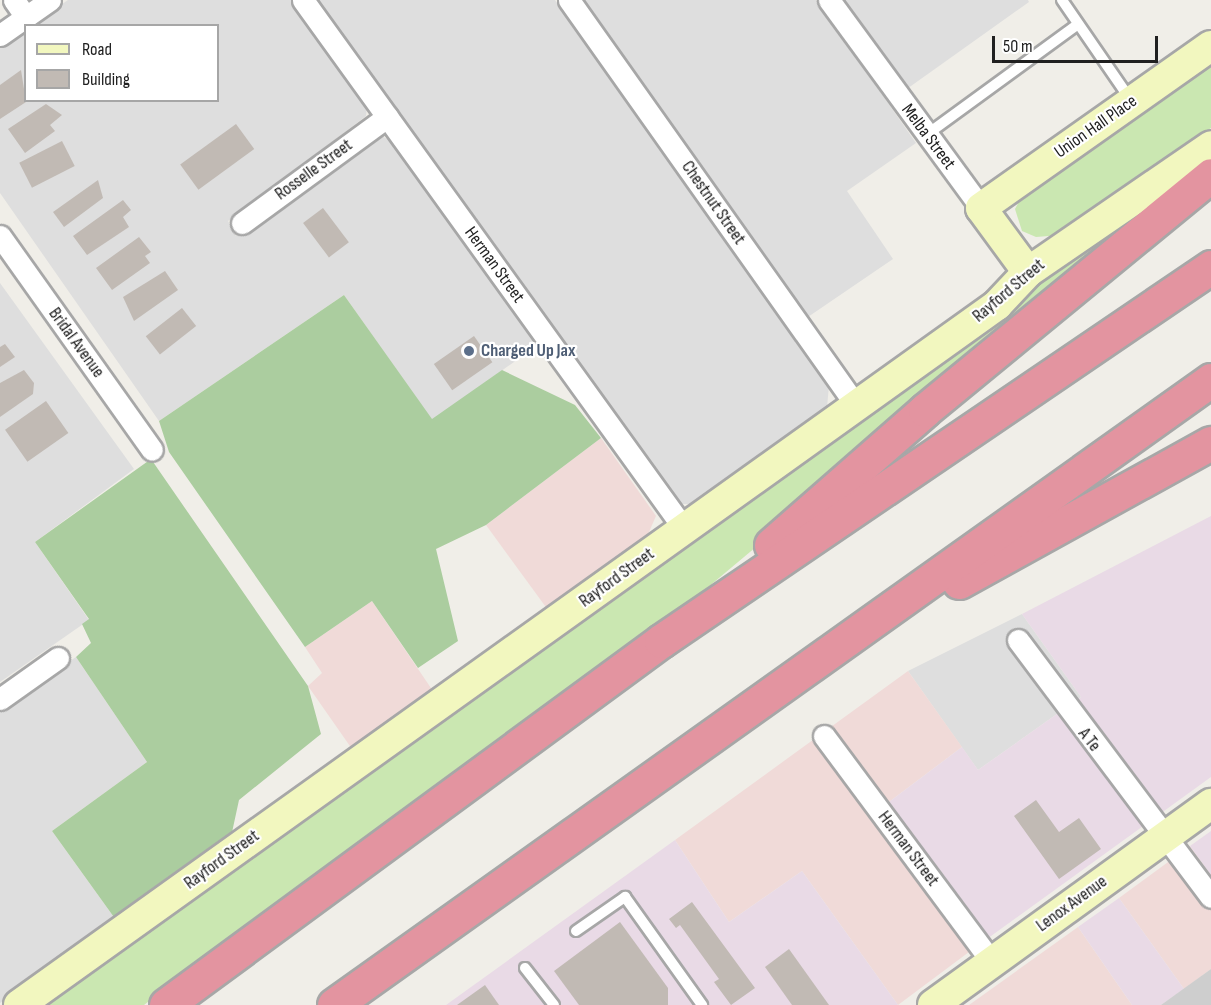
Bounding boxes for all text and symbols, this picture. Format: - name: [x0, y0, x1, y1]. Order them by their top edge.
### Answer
- legend: [24, 24, 219, 102]
- scale bar: [995, 24, 1162, 62]
- text: 50 m: [1003, 36, 1033, 57]
- text: Road: [82, 39, 112, 60]
- text: Building: [82, 69, 130, 90]
- street label: Union Hall Place: [1051, 91, 1141, 163]
- street label: Melba Street: [896, 100, 960, 174]
- street label: Rosselle Street: [271, 135, 357, 205]
- street label: Chestnut Street: [676, 157, 750, 249]
- street label: Herman Street: [459, 223, 529, 307]
- street label: Rayford Street: [969, 255, 1049, 327]
- street label: Bridal Avenue: [43, 304, 109, 382]
- place label: Charged Up Jax: [481, 340, 575, 362]
- marker: Charged Up Jax: [462, 344, 476, 358]
- street label: Rayford Street: [575, 544, 659, 612]
- street label: A Te: [1073, 724, 1105, 756]
- street label: Herman Street: [873, 807, 943, 891]
- street label: Rayford Street: [180, 826, 264, 894]
- street label: Lenox Avenue: [1032, 871, 1112, 937]

